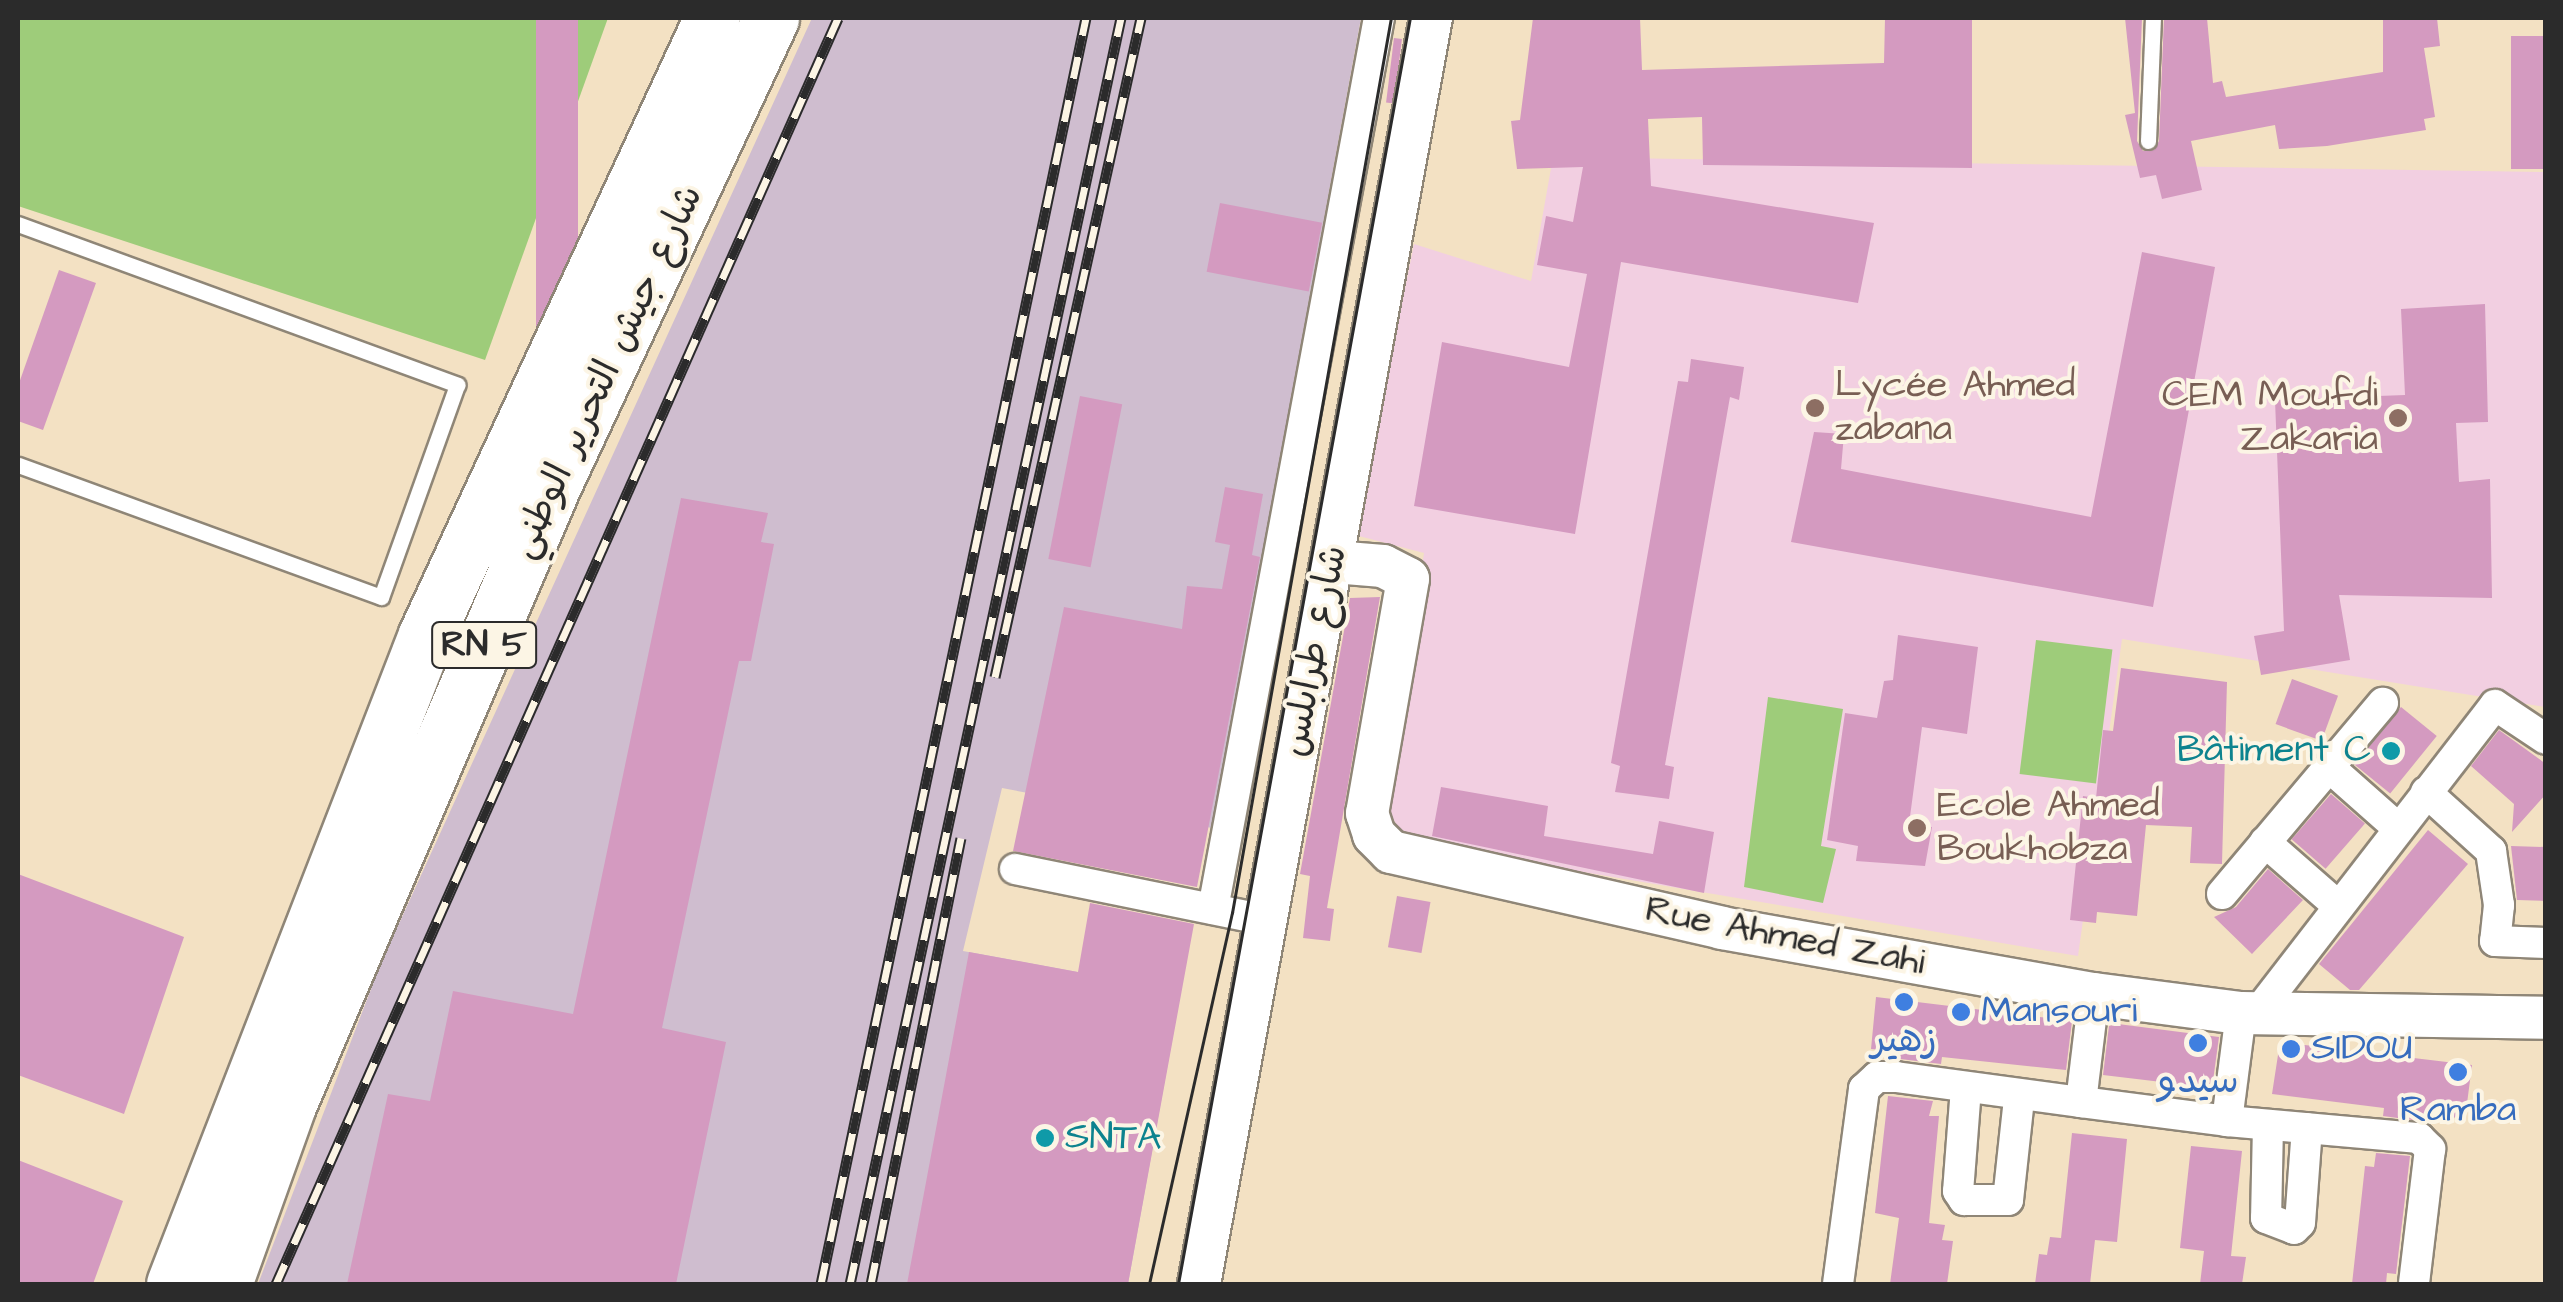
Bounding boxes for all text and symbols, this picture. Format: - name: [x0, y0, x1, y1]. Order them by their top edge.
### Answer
- street label: شارع جيش التحرير الوطني: [500, 178, 714, 566]
- place label: Lycée Ahmed zabana: [1835, 363, 2075, 452]
- place label: CEM Moufdi Zakaria: [2162, 373, 2378, 462]
- marker: Lycée Ahmed zabana: [1804, 397, 1826, 419]
- marker: CEM Moufdi Zakaria: [2387, 407, 2409, 429]
- street label: شارع طرابلس: [1272, 542, 1358, 760]
- road number: RN 5: [429, 615, 539, 675]
- place label: Bâtiment C: [2177, 728, 2371, 774]
- marker: Bâtiment C: [2380, 740, 2402, 762]
- place label: Ecole Ahmed Boukhobza: [1937, 783, 2159, 872]
- marker: Ecole Ahmed Boukhobza: [1906, 817, 1928, 839]
- street label: Rue Ahmed Zahi: [1641, 888, 1929, 986]
- place label: Mansouri: [1981, 989, 2137, 1035]
- marker: زهير: [1893, 991, 1915, 1013]
- marker: Mansouri: [1950, 1001, 1972, 1023]
- place label: زهير: [1871, 1018, 1937, 1064]
- place label: SIDOU: [2311, 1026, 2413, 1072]
- marker: سيدو: [2187, 1032, 2209, 1054]
- marker: SIDOU: [2280, 1038, 2302, 1060]
- place label: سيدو: [2157, 1059, 2239, 1105]
- marker: Ramba: [2447, 1061, 2469, 1083]
- place label: Ramba: [2400, 1088, 2516, 1134]
- place label: SNTA: [1065, 1115, 1161, 1161]
- marker: SNTA: [1034, 1127, 1056, 1149]

